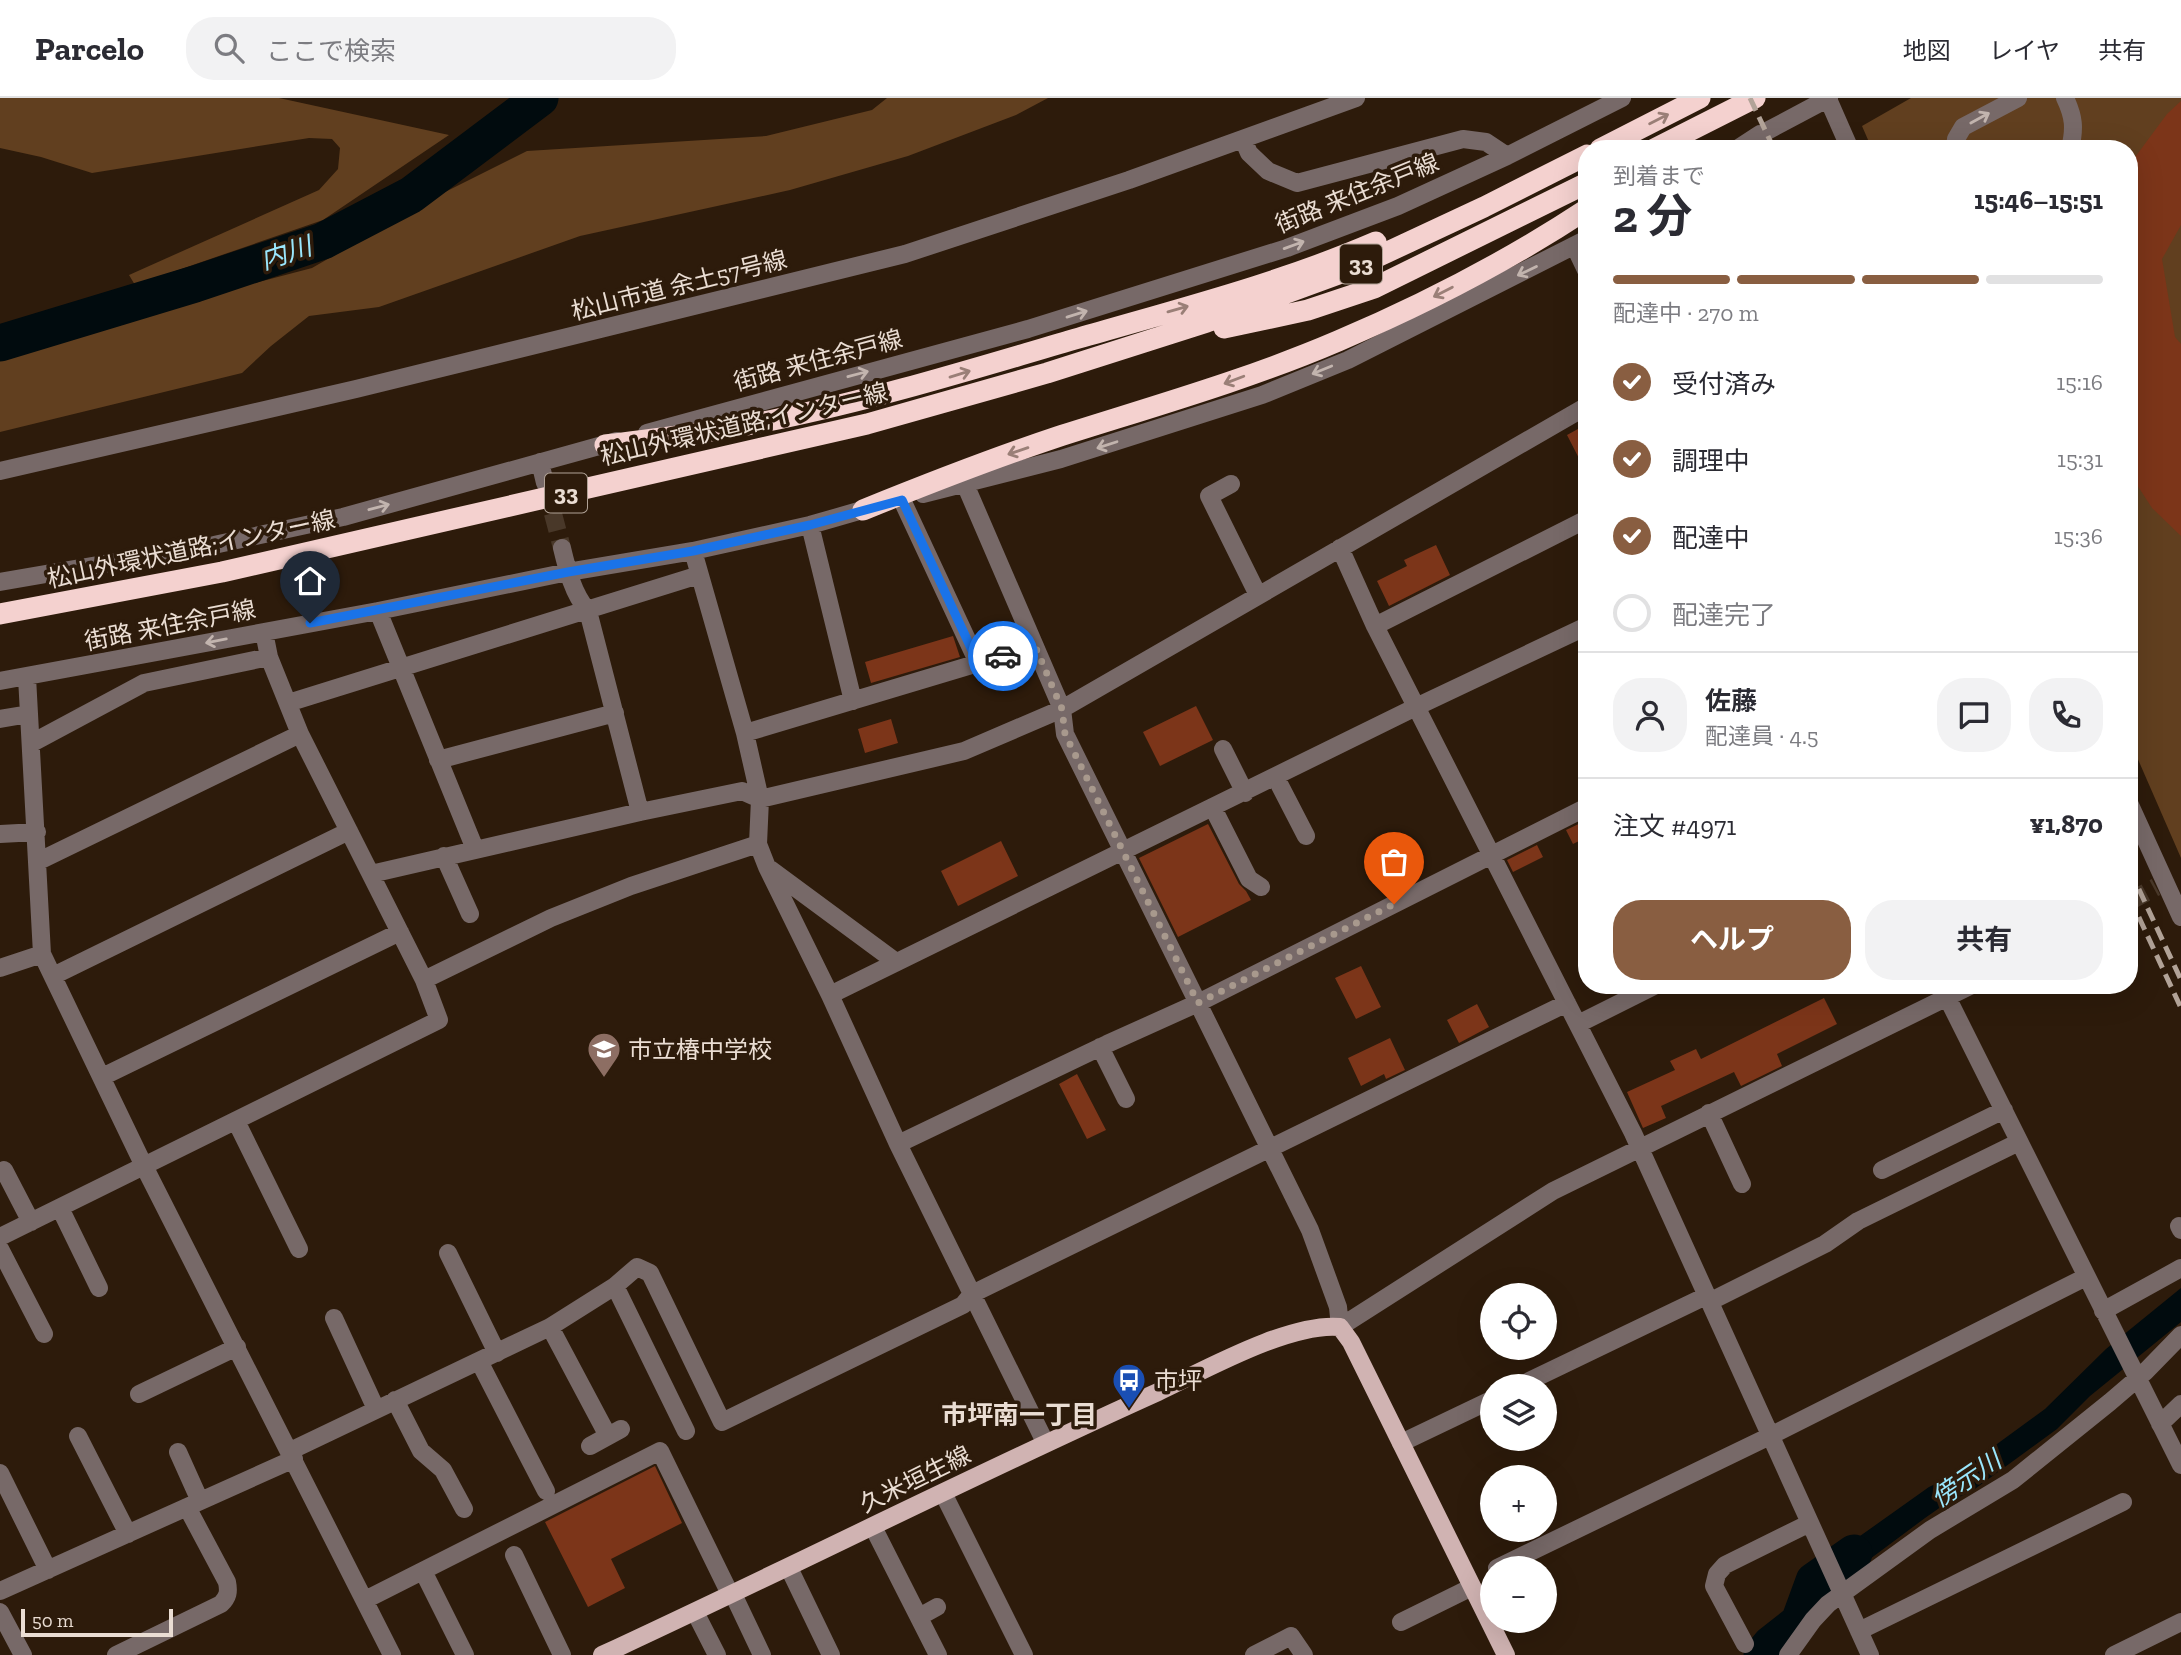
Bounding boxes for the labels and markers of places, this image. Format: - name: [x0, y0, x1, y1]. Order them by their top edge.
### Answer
- pin: [280, 551, 340, 623]
- pin: [1364, 832, 1424, 904]
- school or university icon: 市立椿中学校: [585, 1030, 623, 1079]
- place label: 市立椿中学校: [628, 1035, 772, 1064]
- bus stop icon: 市坪: [1110, 1361, 1148, 1410]
- place label: 市坪: [1154, 1366, 1202, 1395]

